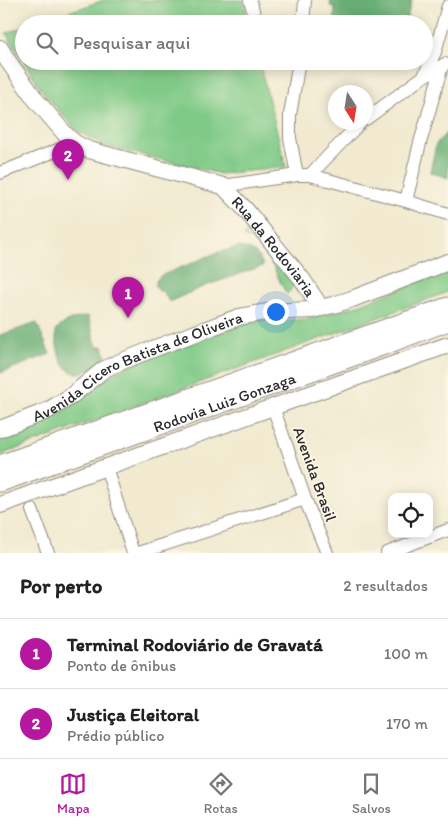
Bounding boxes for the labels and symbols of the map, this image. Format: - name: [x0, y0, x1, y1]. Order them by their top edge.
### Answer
- north arrow: [328, 85, 373, 130]
- pin: 2: [52, 139, 84, 180]
- street label: Rua da Rodoviaria: [228, 192, 321, 301]
- pin: 1: [112, 277, 144, 318]
- your location: [263, 299, 289, 325]
- street label: Avenida Cicero Batista de Oliveira: [30, 307, 245, 425]
- street label: Rodovia Luiz Gonzaga: [150, 368, 299, 436]
- street label: Avenida Brasil: [289, 424, 341, 524]

